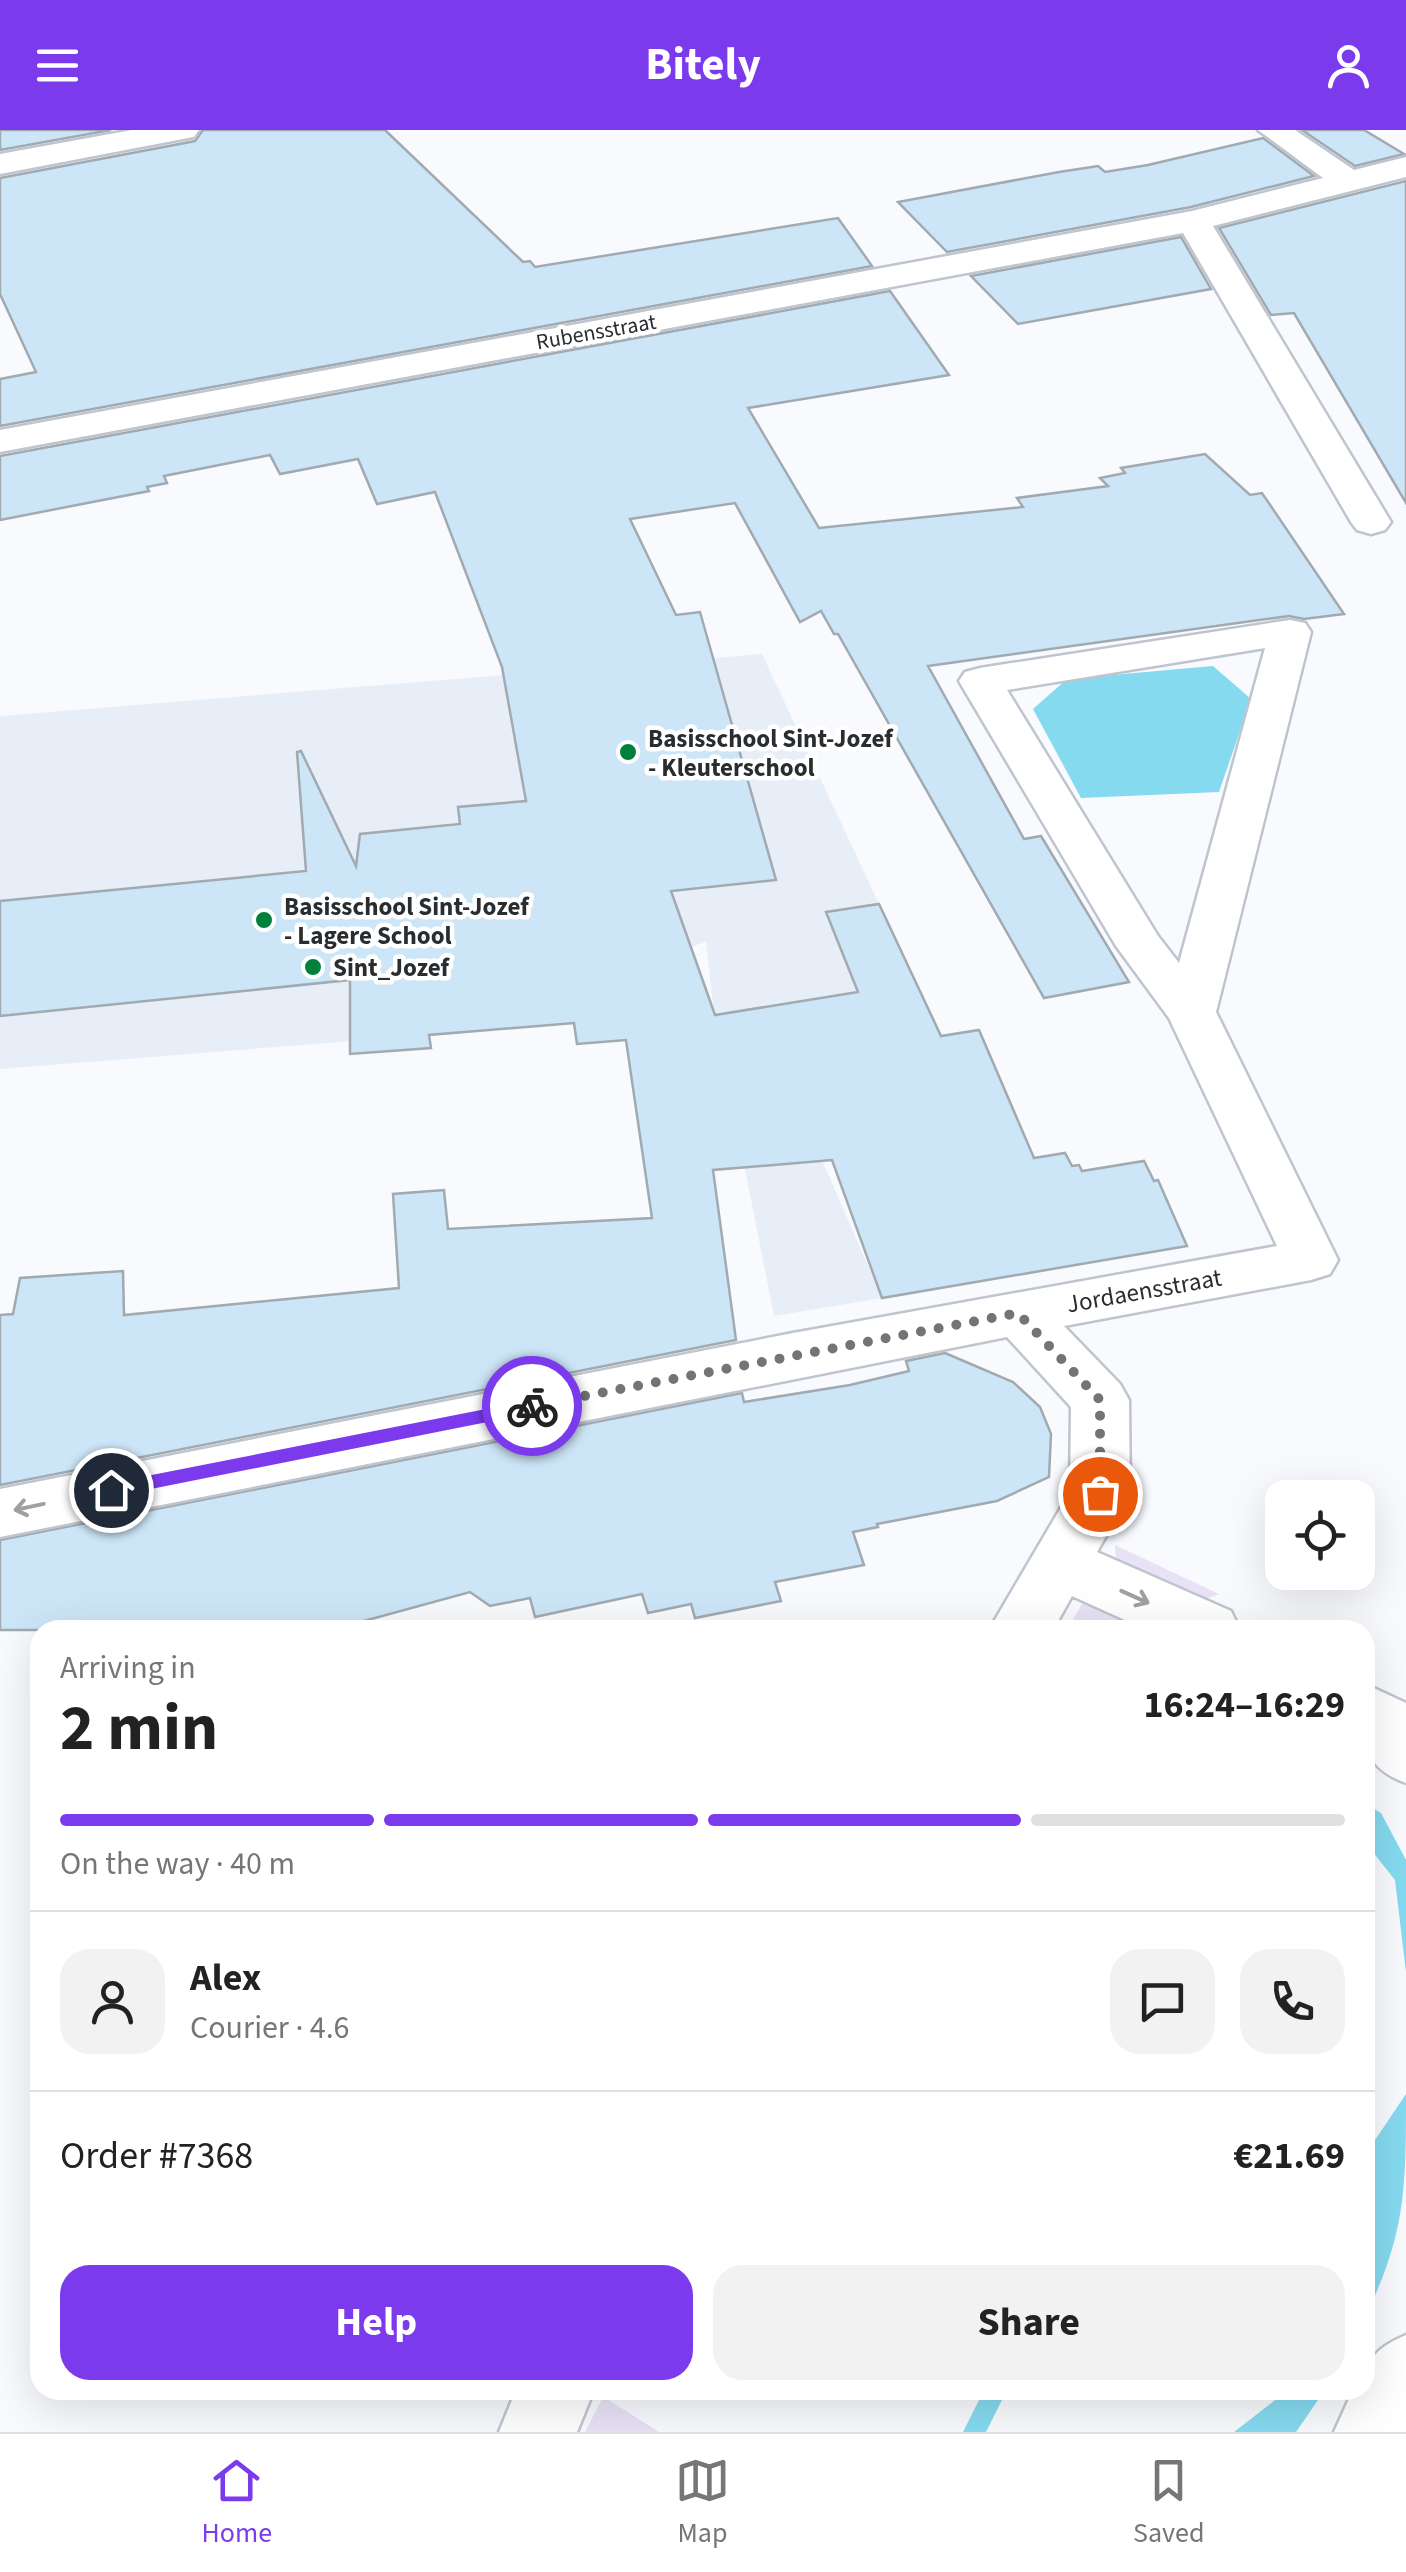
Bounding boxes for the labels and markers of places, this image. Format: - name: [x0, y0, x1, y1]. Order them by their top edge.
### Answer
- place label: Basisschool Sint-Jozef - Kleuterschool: [648, 721, 894, 786]
- marker: Basisschool Sint-Jozef - Kleuterschool: [617, 741, 639, 763]
- place label: Basisschool Sint-Jozef - Lagere School: [284, 889, 530, 954]
- marker: Basisschool Sint-Jozef - Lagere School: [253, 909, 275, 931]
- place label: Sint_Jozef: [333, 950, 451, 986]
- marker: Sint_Jozef: [302, 956, 324, 978]
- pin: [69, 1448, 154, 1533]
- pin: [1058, 1452, 1143, 1537]

